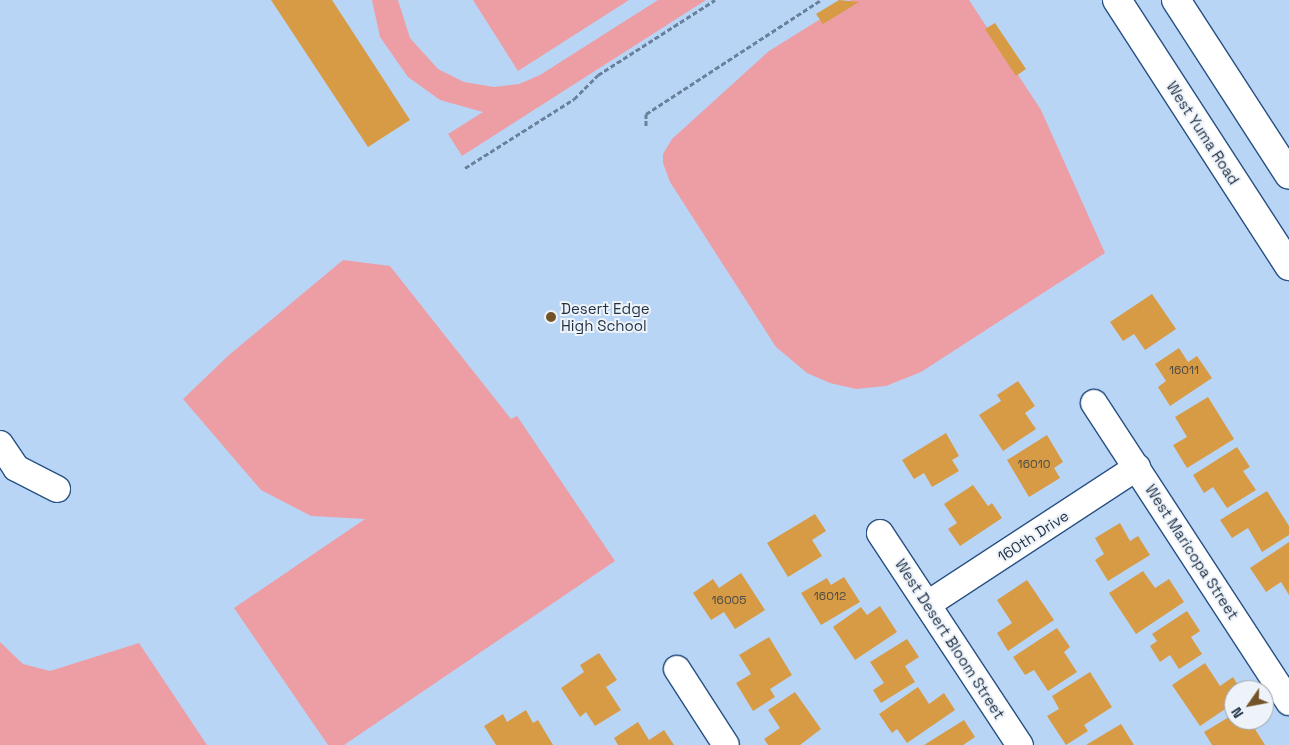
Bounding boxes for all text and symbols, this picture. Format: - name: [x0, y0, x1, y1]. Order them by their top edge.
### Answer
- street label: West Yuma Road: [1163, 78, 1243, 188]
- place label: Desert Edge High School: [561, 299, 650, 334]
- marker: Desert Edge High School: [545, 311, 557, 323]
- house number: 16011: [1169, 364, 1199, 378]
- house number: 16010: [1018, 458, 1050, 472]
- street label: West Maricopa Street: [1142, 481, 1242, 623]
- street label: 160th Drive: [994, 506, 1072, 566]
- street label: West Desert Bloom Street: [892, 556, 1008, 722]
- house number: 16012: [814, 590, 846, 604]
- house number: 16005: [712, 594, 746, 608]
- north arrow: [1224, 680, 1274, 730]
- text: N: [1227, 704, 1247, 721]

